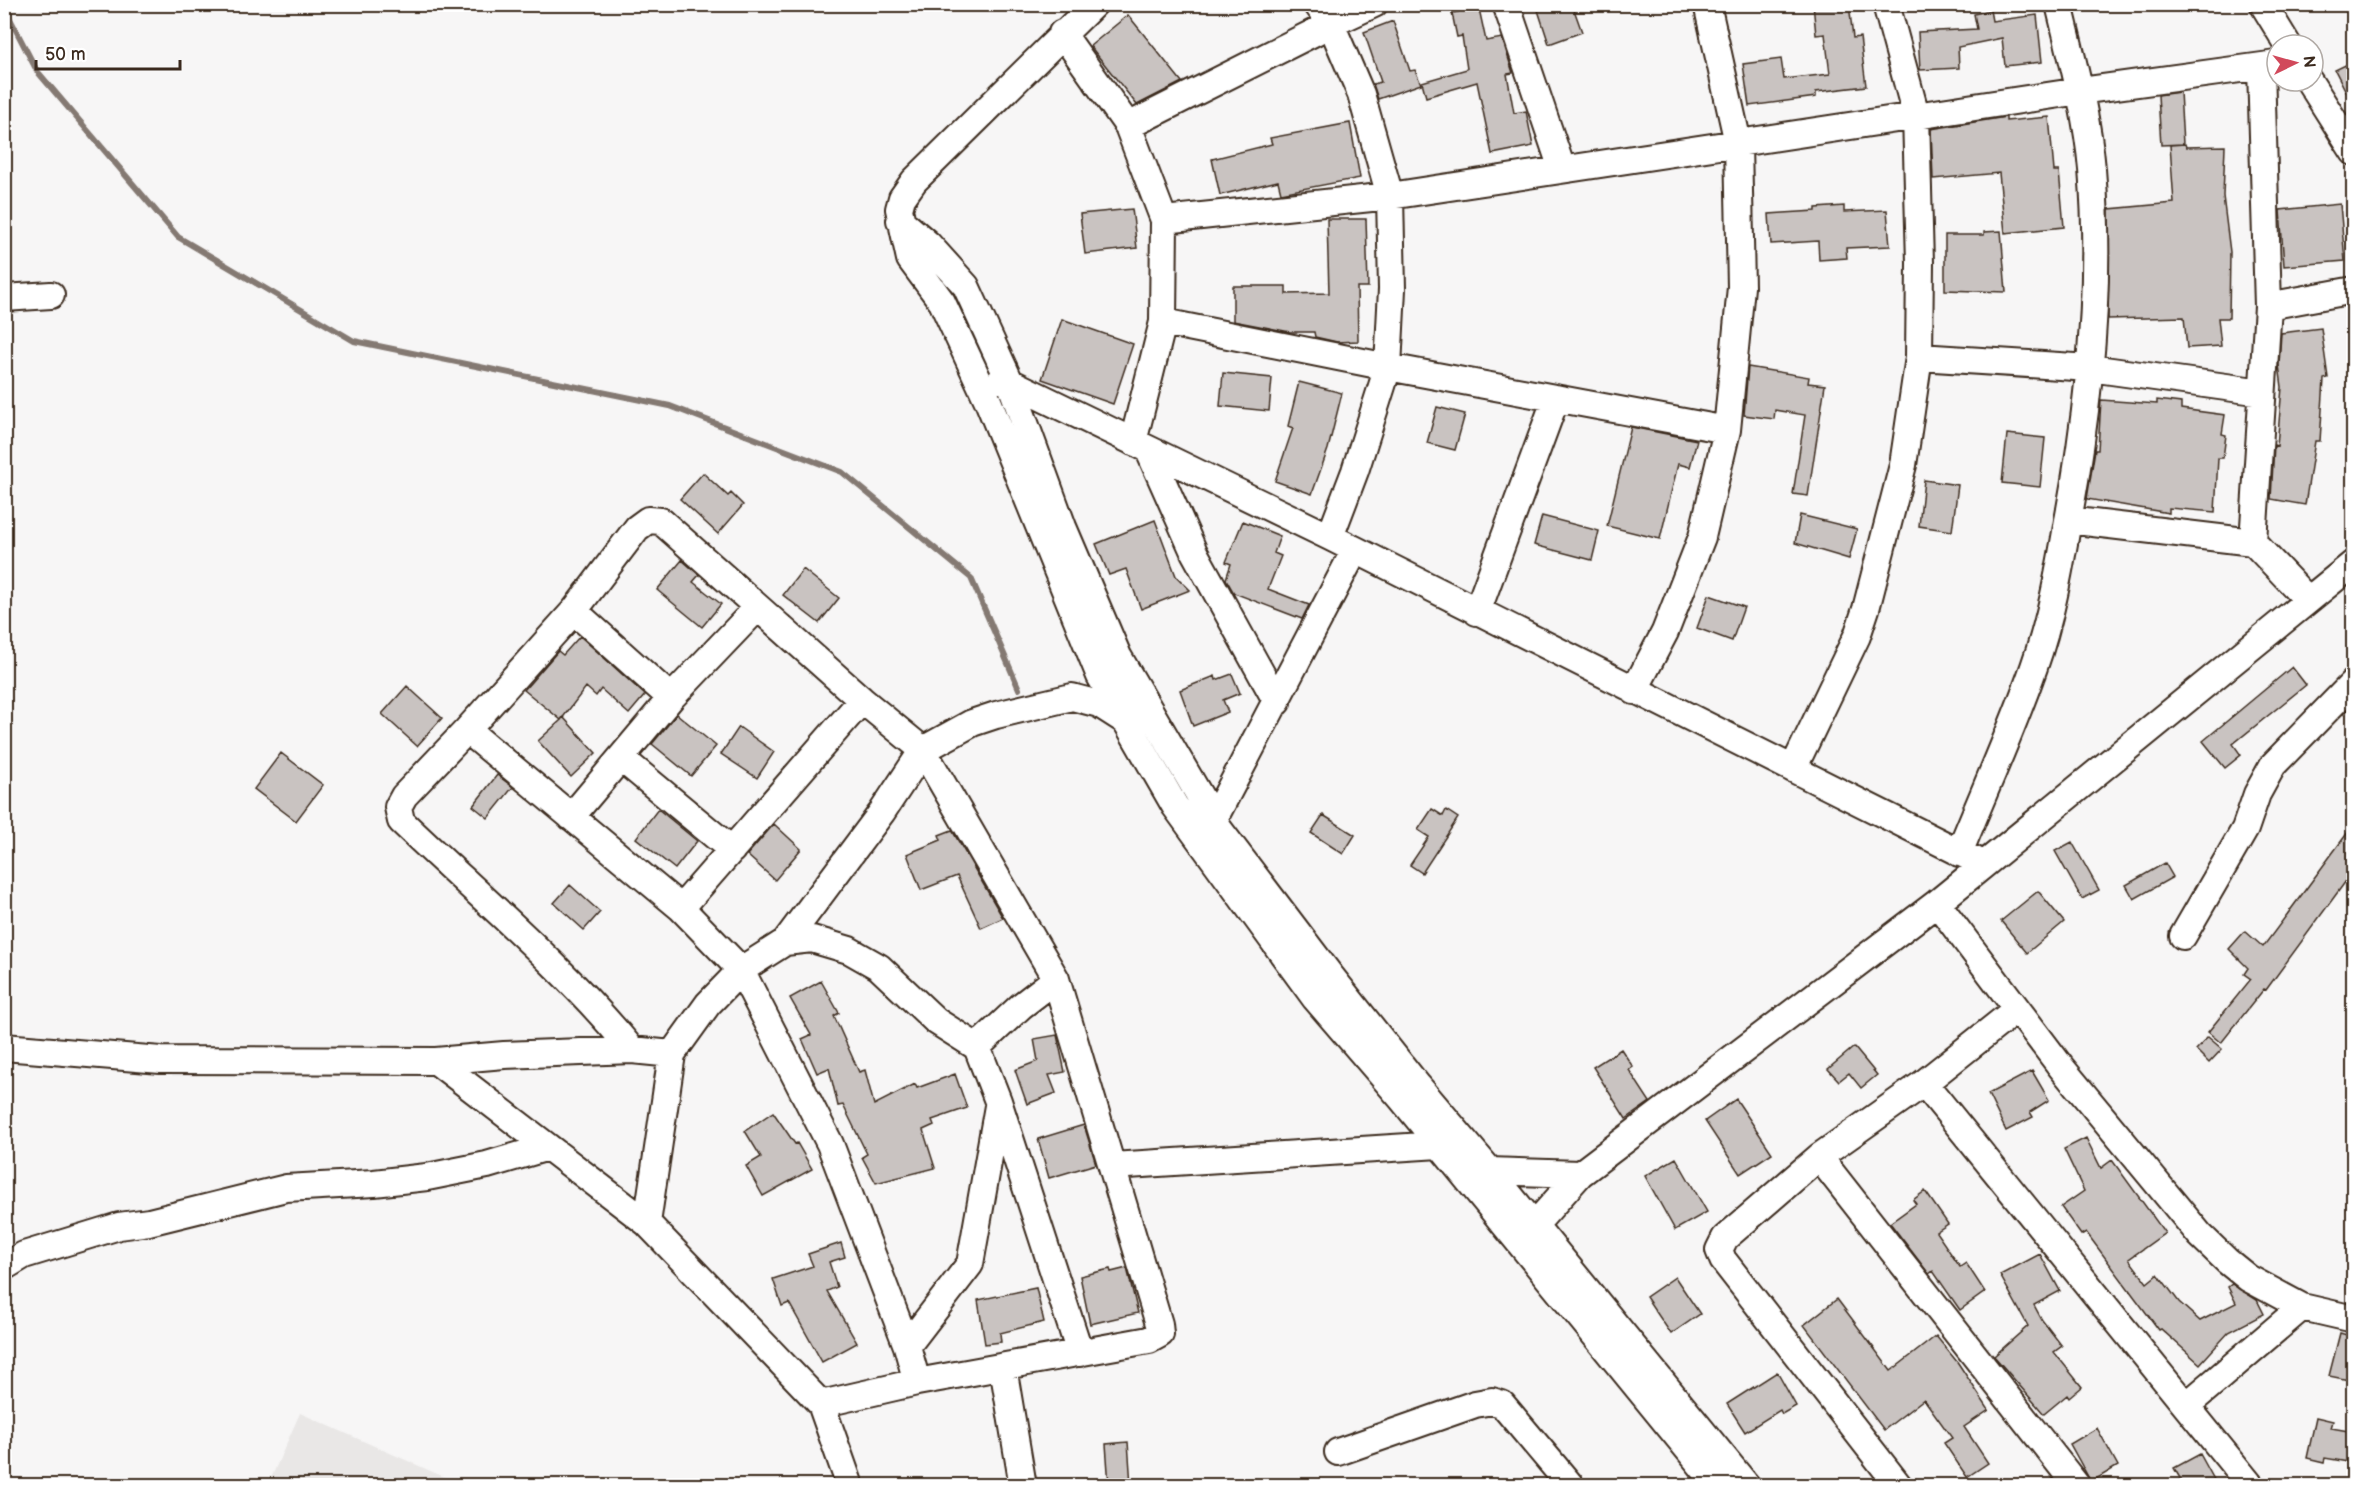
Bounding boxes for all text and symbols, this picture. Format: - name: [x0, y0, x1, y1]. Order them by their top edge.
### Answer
- scale bar: [36, 33, 180, 71]
- north arrow: [2265, 33, 2325, 93]
- text: 50 m: [45, 44, 86, 65]
- text: N: [2298, 55, 2318, 69]

